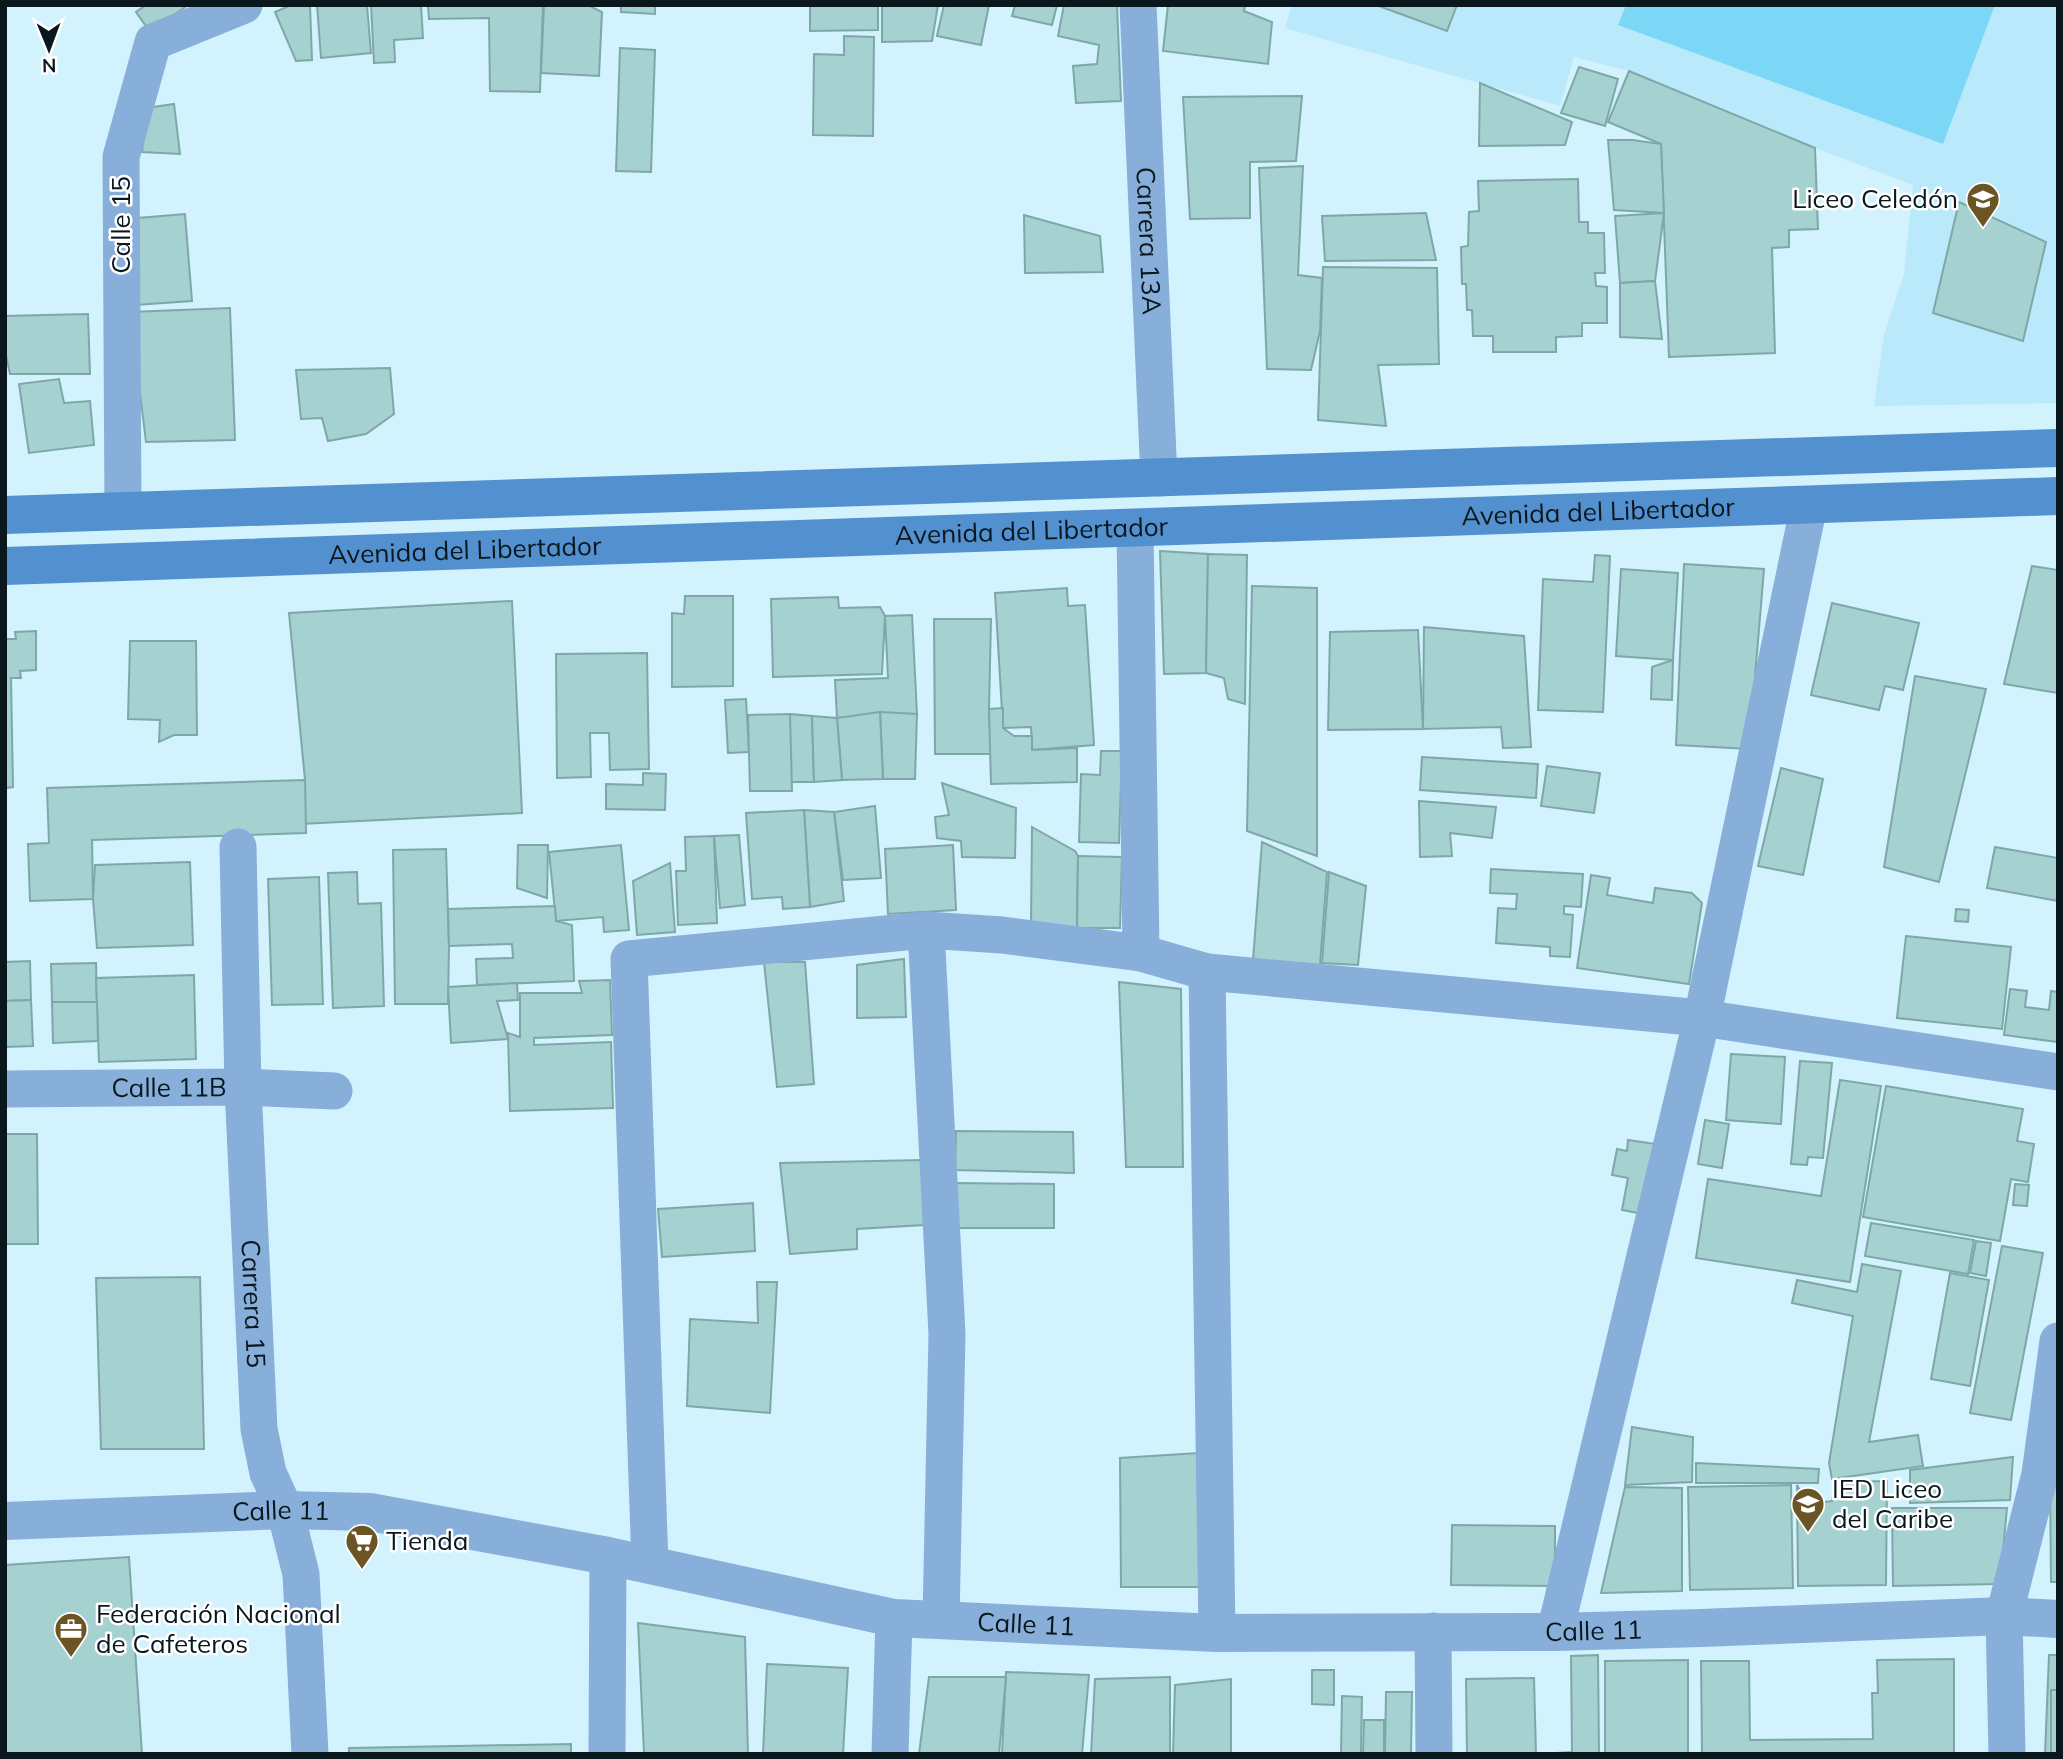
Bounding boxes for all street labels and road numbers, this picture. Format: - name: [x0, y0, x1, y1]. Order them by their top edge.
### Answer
- street label: Carrera 13A: [1129, 166, 1169, 315]
- street label: Calle 15: [104, 176, 137, 274]
- street label: Avenida del Libertador: [1461, 490, 1736, 532]
- street label: Avenida del Libertador: [894, 509, 1169, 552]
- street label: Avenida del Libertador: [328, 529, 602, 571]
- street label: Calle 11B: [111, 1070, 227, 1104]
- street label: Carrera 15: [234, 1239, 273, 1369]
- street label: Calle 11: [231, 1493, 330, 1528]
- street label: Calle 11: [976, 1605, 1075, 1642]
- street label: Calle 11: [1545, 1613, 1643, 1648]

